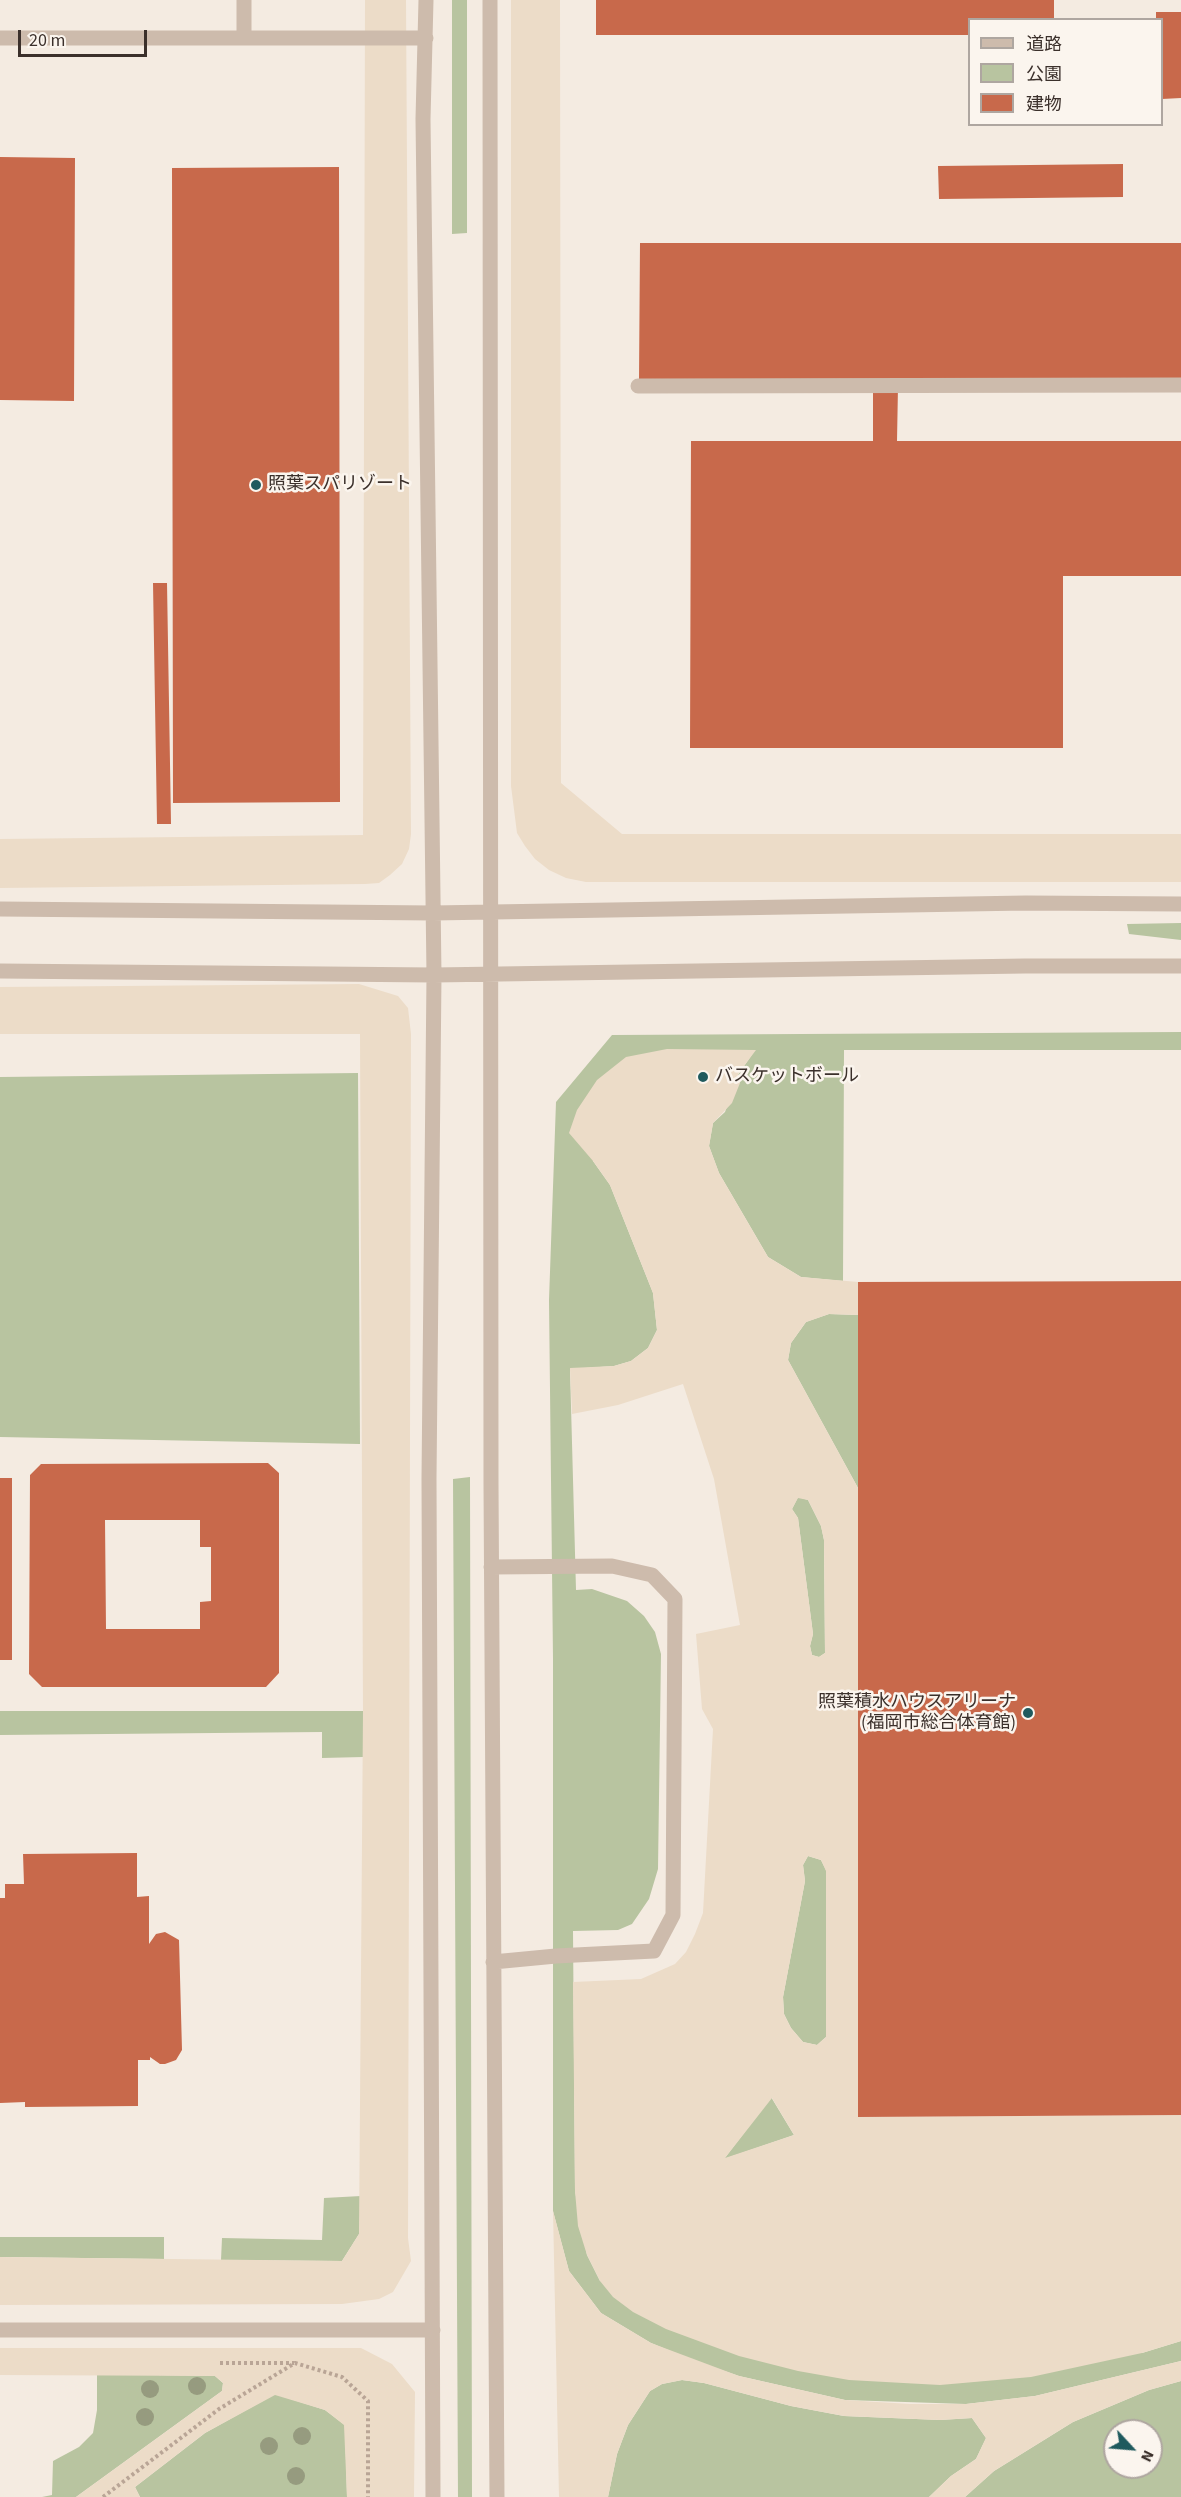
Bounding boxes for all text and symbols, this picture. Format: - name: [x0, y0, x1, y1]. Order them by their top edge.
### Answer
- scale bar: [21, 18, 150, 56]
- legend: [968, 18, 1163, 126]
- text: 20 m: [29, 28, 65, 53]
- text: 道路: [1026, 32, 1062, 57]
- text: 公園: [1026, 62, 1062, 87]
- text: 建物: [1026, 92, 1062, 117]
- place label: 照葉スパリゾート: [268, 474, 412, 496]
- marker: 照葉スパリゾート: [249, 478, 263, 492]
- place label: バスケットボール: [715, 1066, 859, 1088]
- marker: バスケットボール: [696, 1070, 710, 1084]
- place label: 照葉積水ハウスアリーナ (福岡市総合体育館): [818, 1692, 1016, 1734]
- marker: 照葉積水ハウスアリーナ (福岡市総合体育館): [1021, 1706, 1035, 1720]
- north arrow: [1103, 2419, 1163, 2479]
- text: N: [1135, 2446, 1160, 2466]

